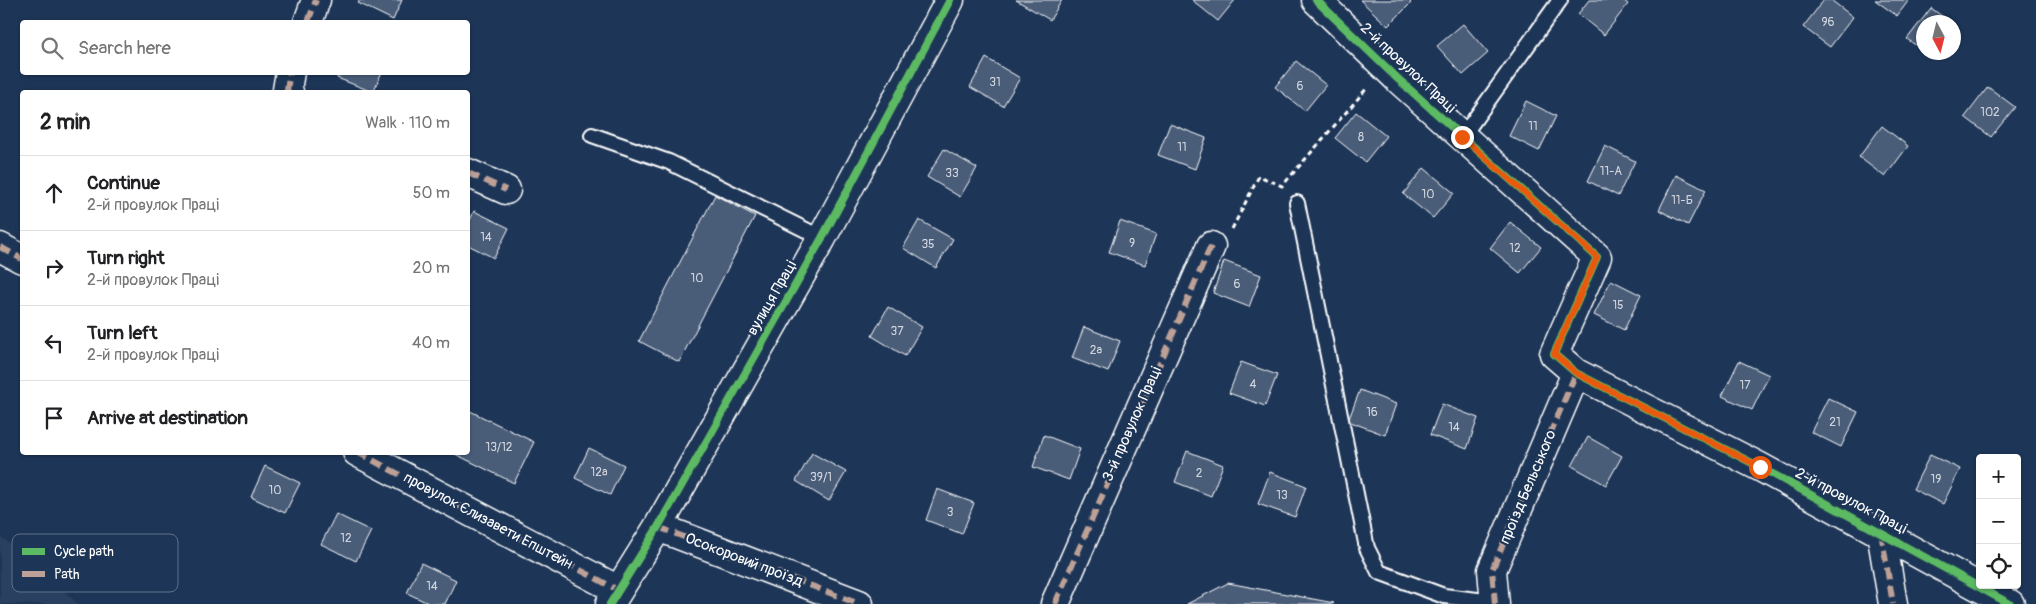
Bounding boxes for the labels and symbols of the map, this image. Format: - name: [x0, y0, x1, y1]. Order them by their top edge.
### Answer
- house number: 96: [1821, 15, 1835, 30]
- north arrow: [1916, 15, 1961, 60]
- street label: 2-й провулок Праці: [1356, 19, 1460, 117]
- house number: 31: [989, 75, 1001, 90]
- house number: 6: [1297, 79, 1304, 94]
- house number: 102: [1980, 105, 2000, 120]
- house number: 11: [1528, 119, 1538, 134]
- route end: [1451, 126, 1474, 149]
- house number: 8: [1358, 130, 1364, 145]
- house number: 11: [1177, 140, 1187, 155]
- house number: 11-А: [1600, 164, 1622, 179]
- house number: 33: [945, 166, 959, 181]
- house number: 10: [1422, 187, 1434, 202]
- house number: 11-Б: [1671, 193, 1693, 208]
- house number: 14: [480, 230, 492, 245]
- house number: 9: [1129, 236, 1135, 251]
- house number: 35: [921, 237, 935, 252]
- house number: 12: [1509, 241, 1521, 256]
- street label: вулиця Праці: [743, 257, 801, 339]
- house number: 10: [691, 271, 703, 286]
- house number: 6: [1234, 277, 1241, 292]
- house number: 15: [1612, 298, 1624, 313]
- house number: 37: [890, 324, 904, 339]
- house number: 2а: [1090, 343, 1103, 358]
- street label: 3-й провулок Праці: [1098, 363, 1166, 484]
- house number: 4: [1250, 377, 1257, 392]
- house number: 17: [1739, 378, 1751, 393]
- house number: 16: [1366, 405, 1378, 420]
- house number: 21: [1829, 415, 1841, 430]
- house number: 14: [1448, 420, 1460, 435]
- street label: проїзд Бельського: [1495, 427, 1561, 547]
- house number: 13/12: [485, 440, 513, 455]
- route start: [1749, 456, 1772, 479]
- street label: 2-й провулок Праці: [1792, 464, 1910, 539]
- house number: 12а: [591, 465, 608, 480]
- house number: 2: [1196, 466, 1203, 481]
- street label: провулок Єлизавети Епштейн: [400, 468, 576, 574]
- house number: 39/1: [810, 470, 832, 485]
- house number: 19: [1931, 472, 1941, 487]
- house number: 10: [269, 483, 281, 498]
- house number: 13: [1276, 488, 1288, 503]
- house number: 3: [947, 505, 954, 520]
- street label: Осокоровий проїзд: [682, 529, 806, 591]
- house number: 12: [340, 531, 352, 546]
- legend: [12, 534, 178, 592]
- text: Cycle path: [54, 543, 114, 560]
- text: Path: [54, 566, 79, 583]
- house number: 14: [426, 579, 438, 594]

